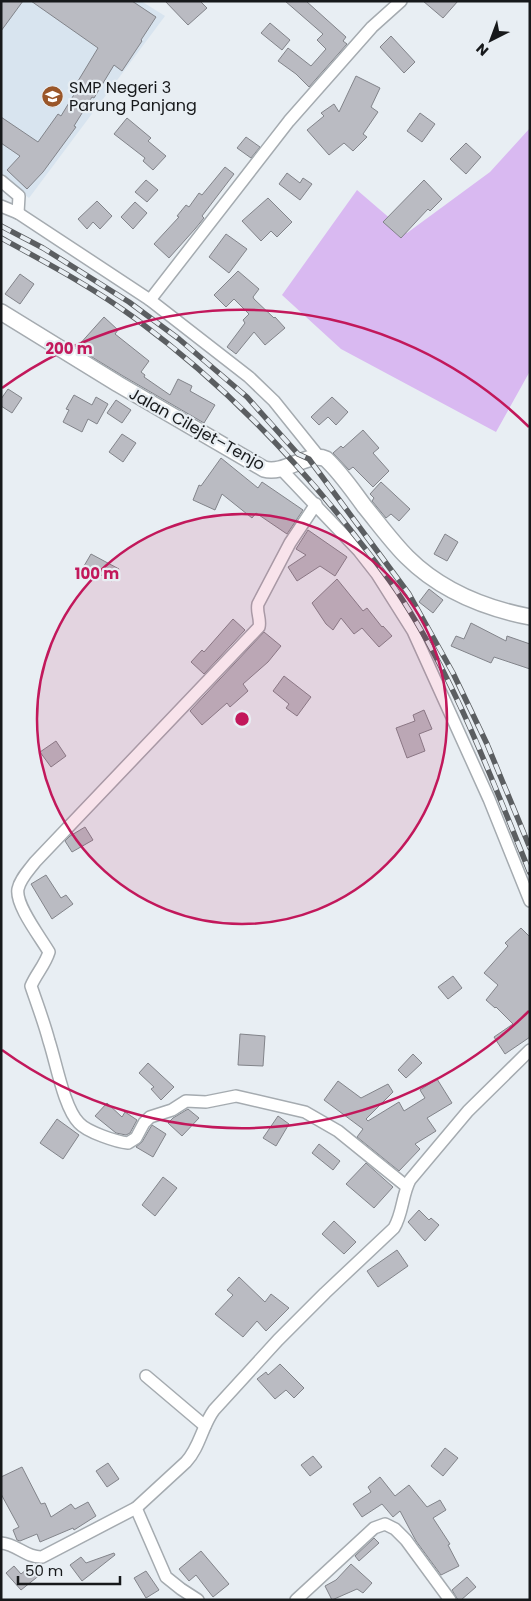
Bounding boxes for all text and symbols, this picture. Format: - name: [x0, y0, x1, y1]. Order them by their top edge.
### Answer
- north arrow: [466, 15, 516, 65]
- text: N: [472, 39, 493, 61]
- place label: SMP Negeri 3 Parung Panjang: [69, 76, 197, 117]
- school or university icon: SMP Negeri 3 Parung Panjang: [41, 84, 65, 108]
- text: 200 m: [45, 338, 93, 359]
- street label: Jalan Cilejet–Tenjo: [125, 382, 269, 476]
- text: 100 m: [75, 563, 119, 584]
- centre of rings: [233, 710, 251, 728]
- scale bar: [18, 1554, 120, 1586]
- text: 50 m: [25, 1560, 63, 1581]

